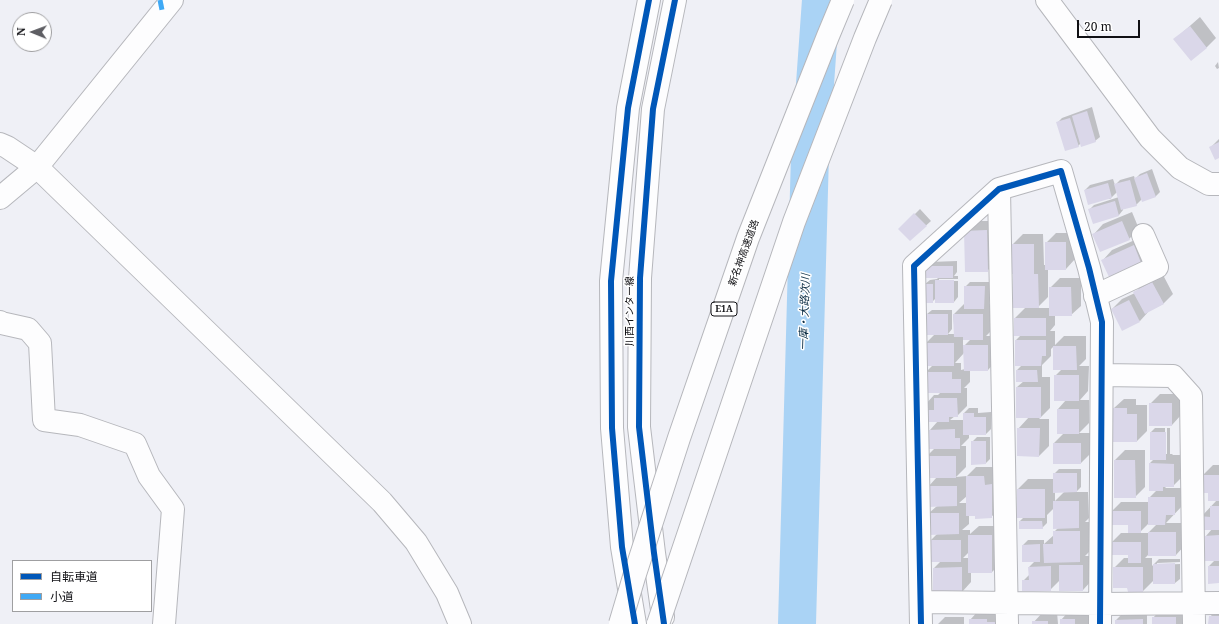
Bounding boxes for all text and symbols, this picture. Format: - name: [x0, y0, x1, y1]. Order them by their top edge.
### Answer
- north arrow: [12, 12, 52, 52]
- scale bar: [1079, 12, 1142, 38]
- text: 20 m: [1084, 18, 1112, 35]
- text: N: [13, 27, 28, 36]
- street label: 新名神高速道路: [726, 218, 762, 288]
- water label: 一庫・大路次川: [797, 273, 813, 351]
- street label: 川西インター線: [624, 276, 636, 346]
- road number: E1A: [711, 302, 737, 316]
- legend: [12, 560, 152, 612]
- text: 自転車道: [50, 568, 98, 585]
- text: 小道: [50, 588, 74, 605]

